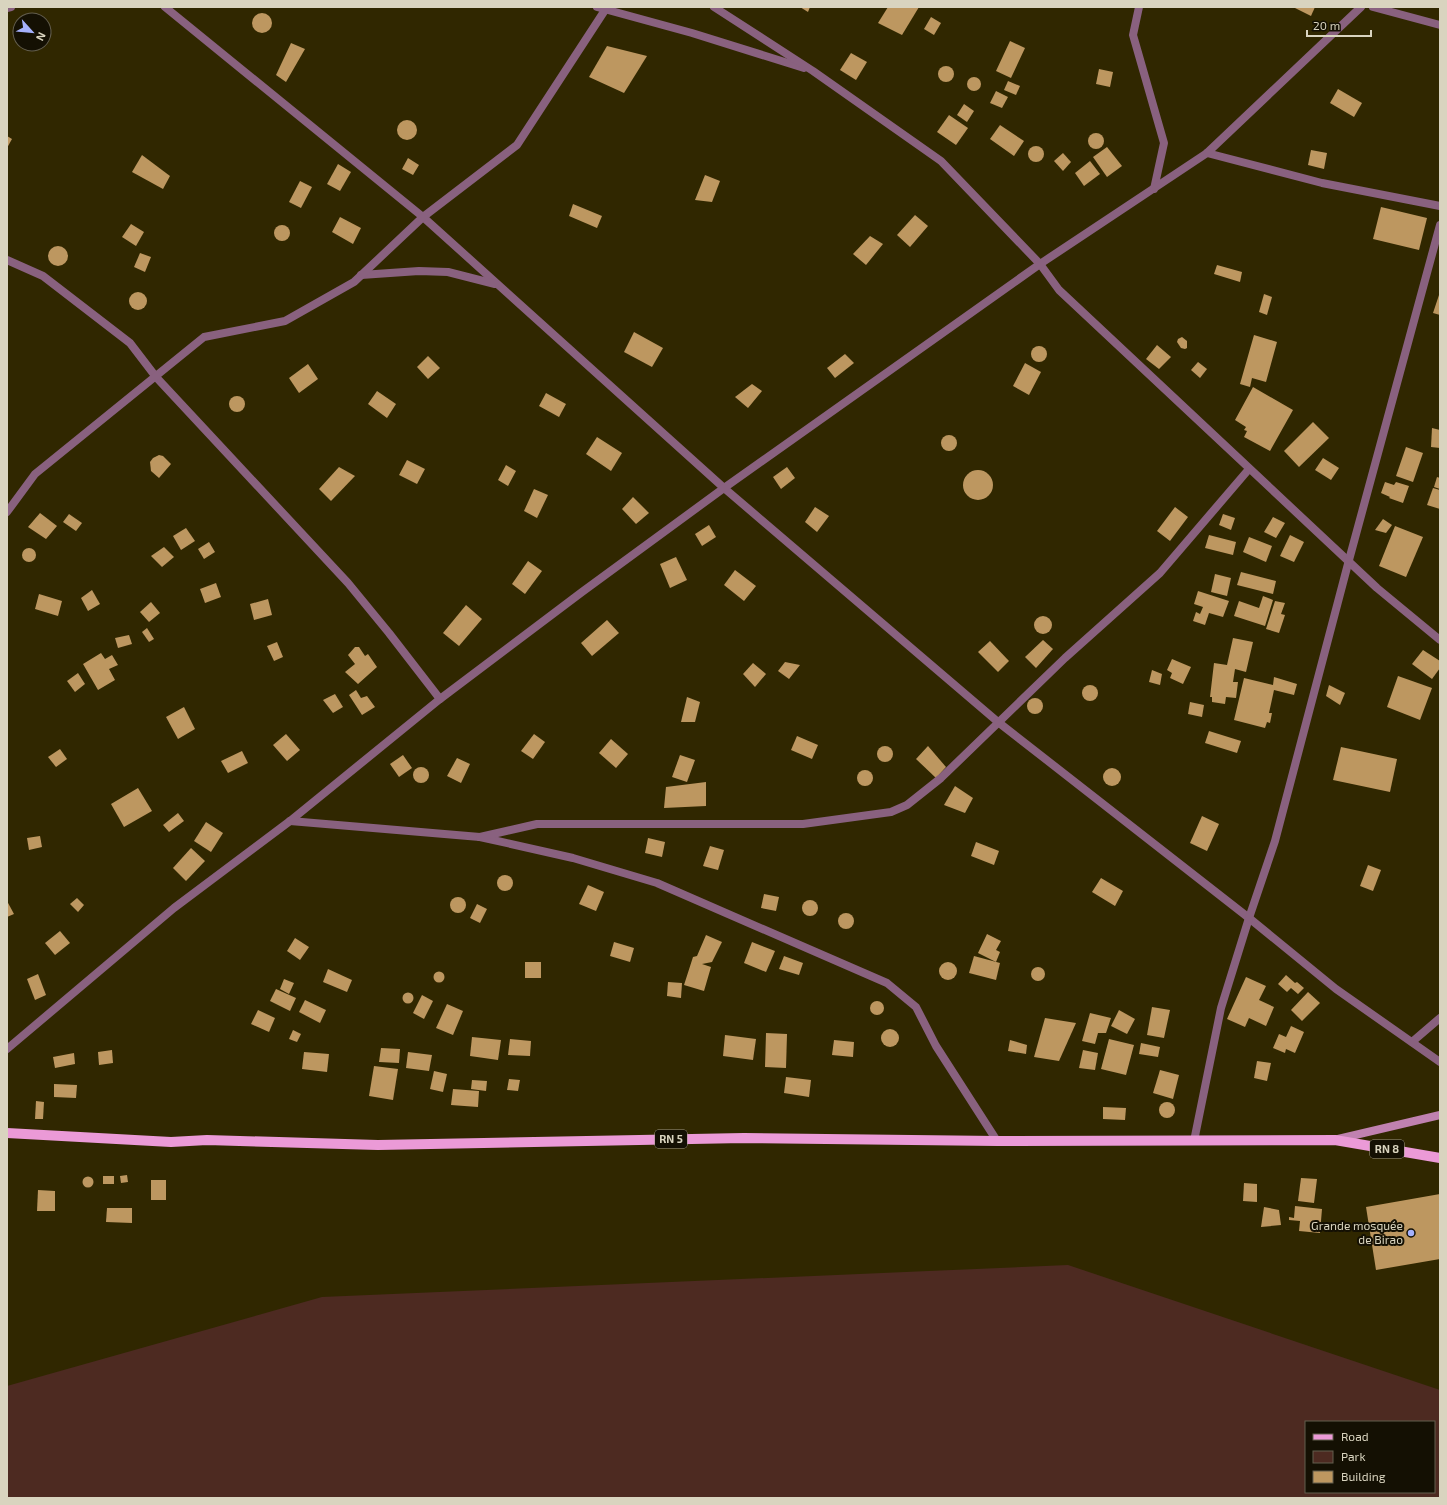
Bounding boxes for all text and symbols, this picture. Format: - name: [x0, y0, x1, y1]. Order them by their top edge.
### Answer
- north arrow: [12, 12, 52, 52]
- scale bar: [1307, 12, 1371, 38]
- text: 20 m: [1313, 18, 1340, 32]
- text: N: [34, 30, 49, 43]
- road number: RN 5: [655, 1130, 687, 1148]
- road number: RN 8: [1370, 1140, 1404, 1158]
- place label: Grande mosquée de Birao: [1311, 1218, 1403, 1246]
- marker: Grande mosquée de Birao: [1406, 1228, 1416, 1238]
- legend: [1305, 1421, 1435, 1493]
- text: Road: [1341, 1429, 1369, 1443]
- text: Park: [1341, 1449, 1366, 1463]
- text: Building: [1341, 1469, 1386, 1483]

